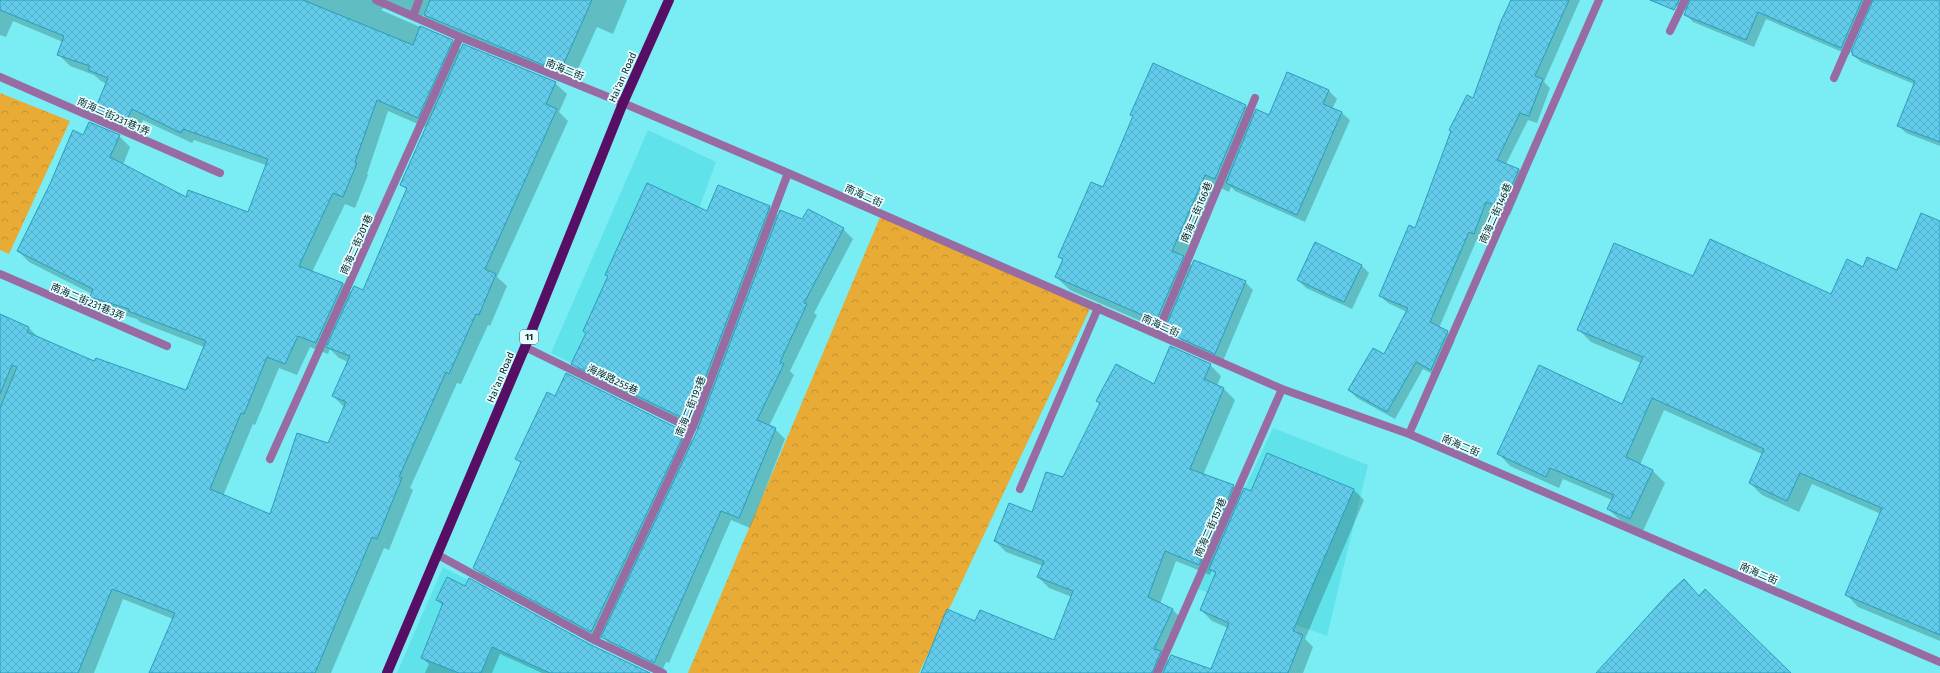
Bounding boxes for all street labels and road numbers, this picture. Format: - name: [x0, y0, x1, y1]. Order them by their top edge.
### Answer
- street label: Hai'an Road: [606, 50, 639, 105]
- street label: 南海二街: [544, 57, 585, 83]
- street label: 南海二街231巷1弄: [75, 96, 152, 138]
- street label: 南海二街166巷: [1179, 180, 1215, 245]
- street label: 南海二街146巷: [1477, 181, 1515, 246]
- street label: 南海二街: [843, 182, 884, 210]
- street label: 南海二街201巷: [338, 212, 376, 276]
- street label: 南海二街231巷3弄: [49, 281, 126, 323]
- street label: 南海二街: [1140, 312, 1181, 340]
- road number: 11: [520, 330, 538, 344]
- street label: Hai'an Road: [485, 350, 517, 405]
- street label: 海岸路255巷: [585, 362, 640, 397]
- street label: 南海二街193巷: [673, 374, 709, 438]
- street label: 南海二街: [1440, 433, 1481, 459]
- street label: 南海二街157巷: [1193, 496, 1229, 559]
- street label: 南海二街: [1738, 561, 1779, 587]

